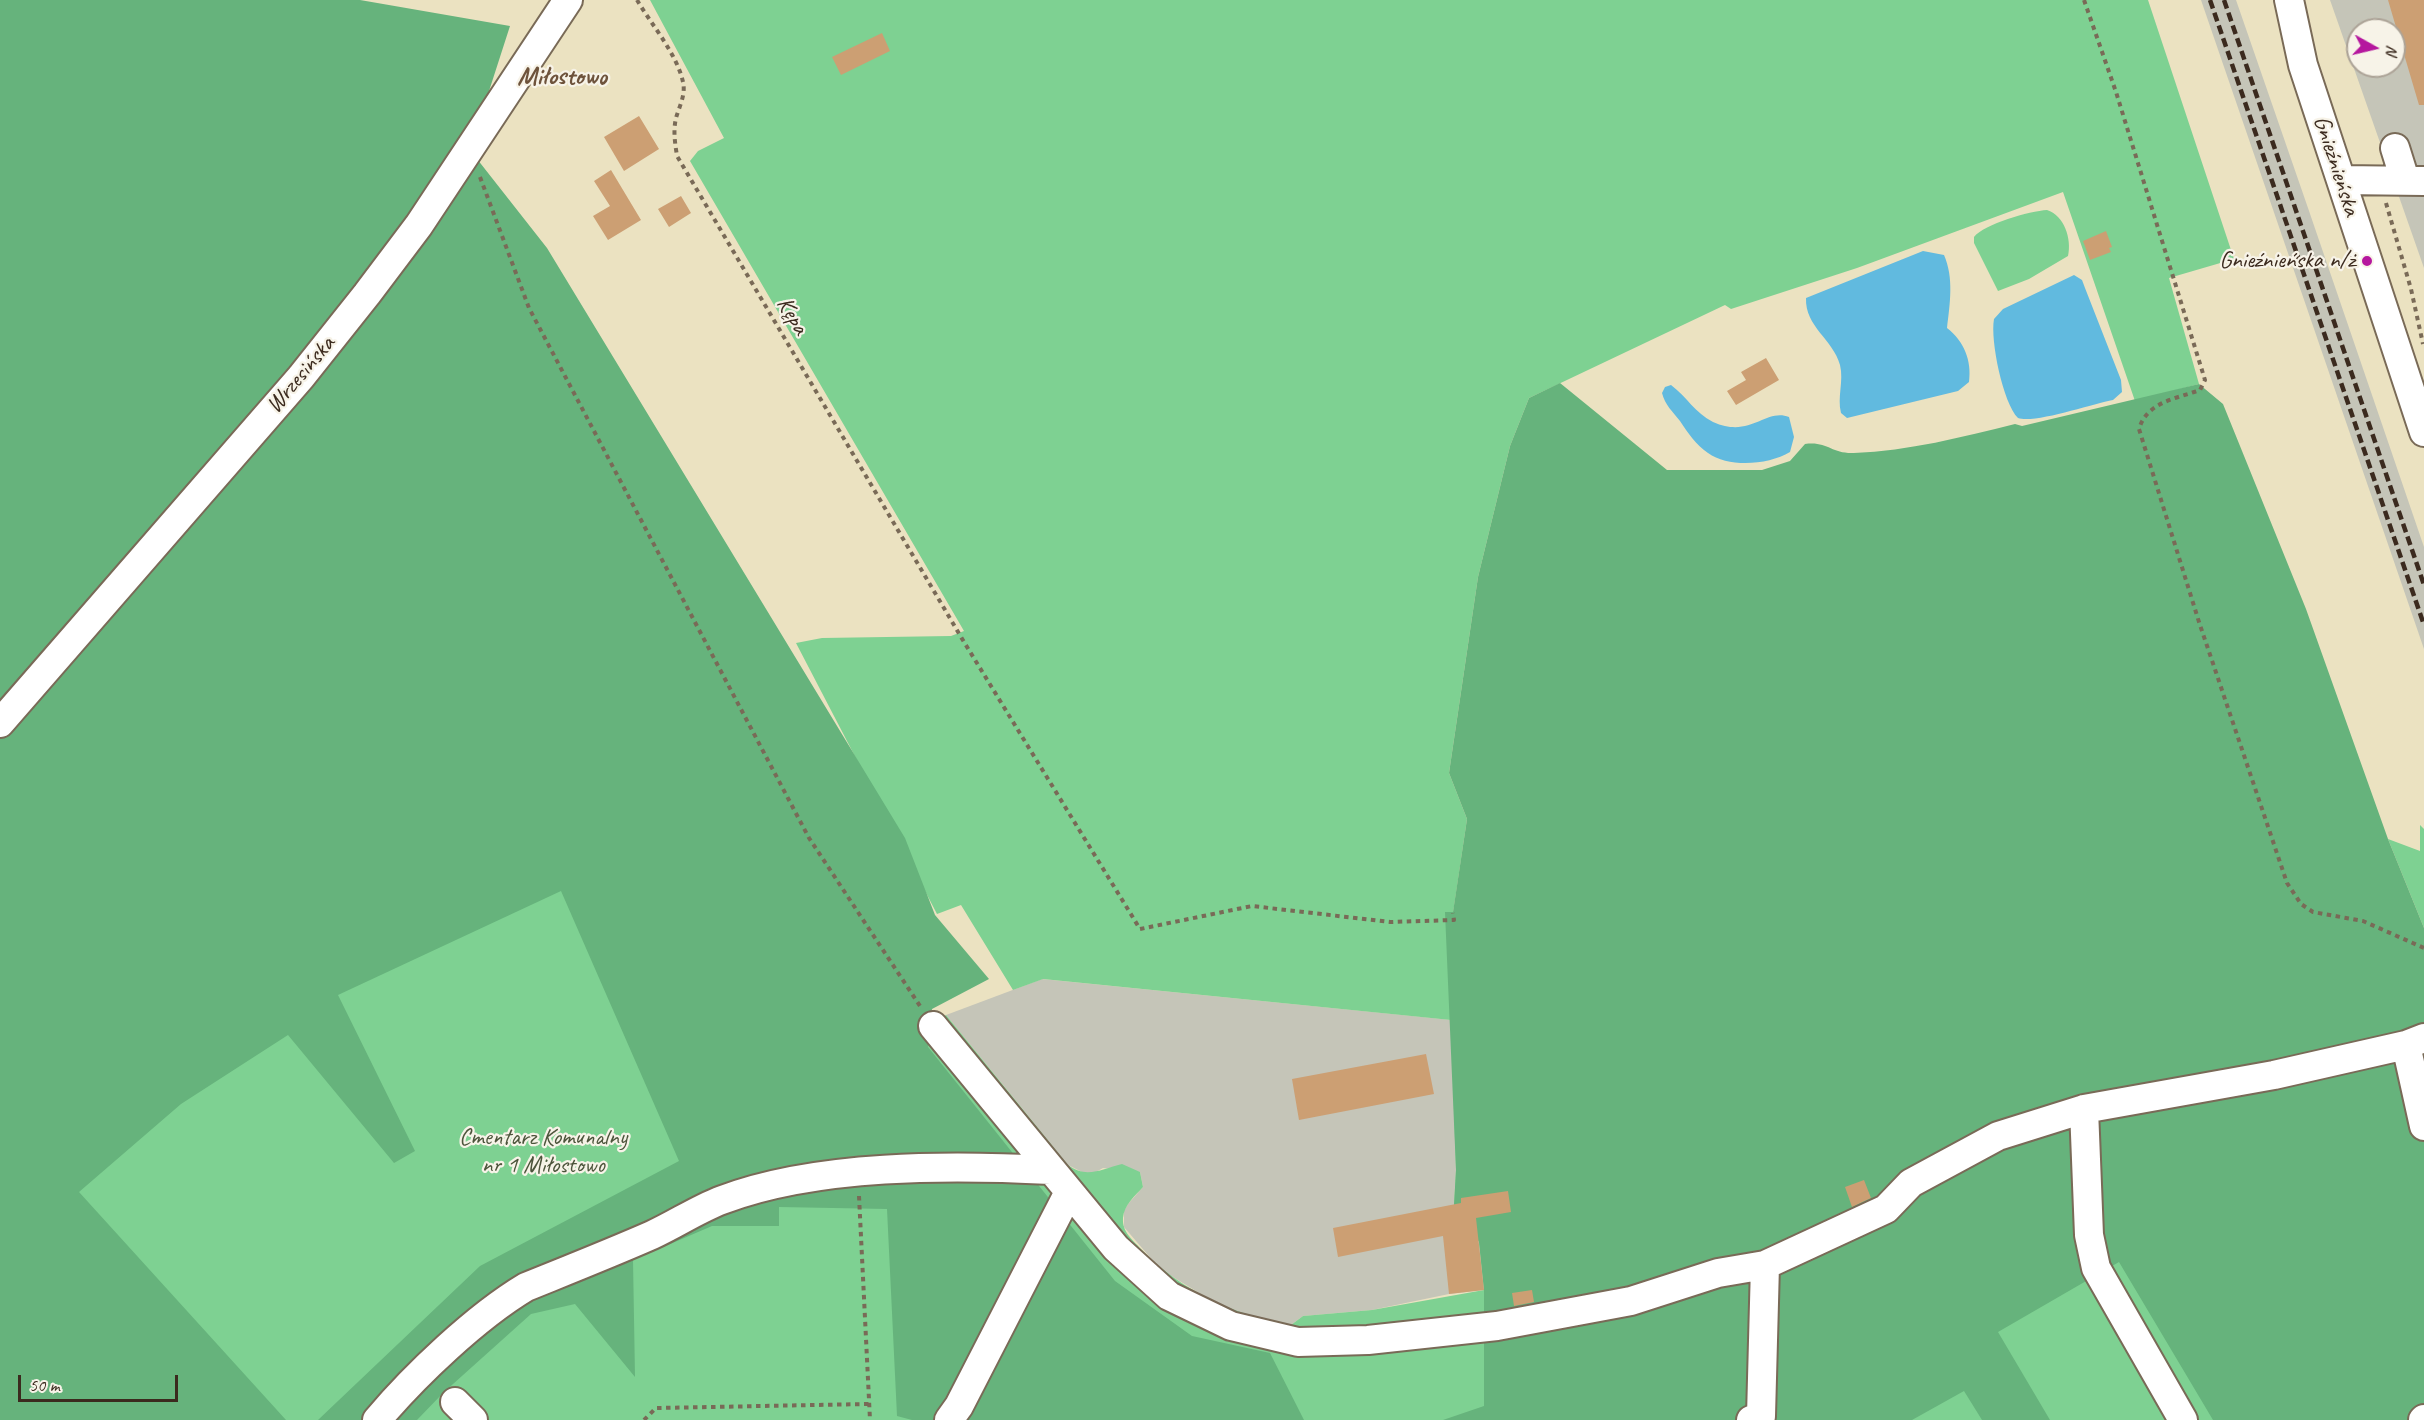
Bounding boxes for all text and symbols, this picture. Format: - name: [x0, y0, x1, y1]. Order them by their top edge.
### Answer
- north arrow: [2346, 18, 2406, 78]
- text: N: [2381, 44, 2402, 57]
- district label: Miłostowo: [517, 61, 607, 93]
- street label: Gnieźnieńska: [2306, 112, 2366, 220]
- place label: Gnieźnieńska n/ż: [2219, 247, 2355, 275]
- marker: Gnieźnieńska n/ż: [2360, 254, 2374, 268]
- street label: Kępa: [770, 292, 814, 340]
- street label: Wrzesińska: [260, 330, 342, 420]
- park label: Cmentarz Komunalny nr 1 Miłostowo: [459, 1124, 627, 1180]
- scale bar: [21, 1363, 182, 1401]
- text: 50 m: [29, 1374, 60, 1396]

